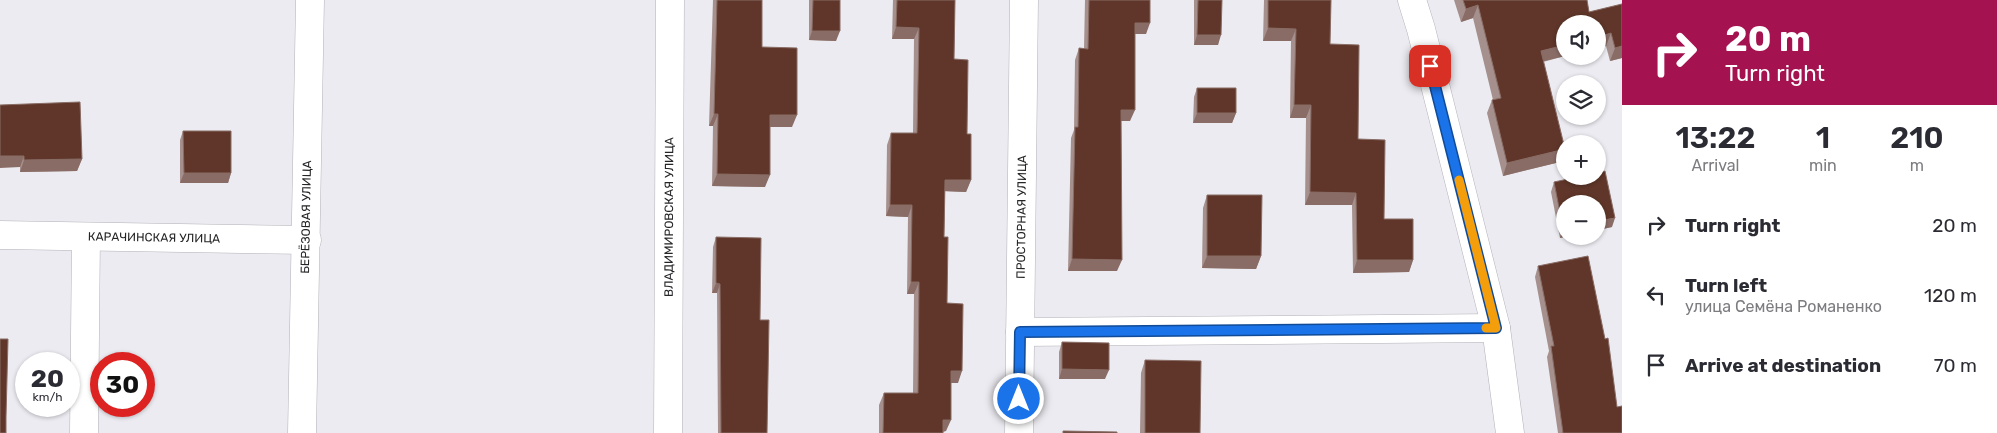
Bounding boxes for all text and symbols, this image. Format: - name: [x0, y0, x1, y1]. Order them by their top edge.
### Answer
- map controls: [1556, 15, 1606, 245]
- button: sound: [1556, 15, 1606, 65]
- text: 20 m: [1725, 18, 1811, 60]
- icon: right: [1642, 20, 1707, 85]
- pin: [1409, 45, 1451, 87]
- icon: arrive: [1416, 52, 1444, 80]
- text: Turn right: [1725, 60, 1825, 87]
- button: layers: [1556, 75, 1606, 125]
- text: 13:22: [1675, 120, 1756, 156]
- text: 1: [1816, 120, 1830, 156]
- text: 210: [1890, 120, 1944, 156]
- button: +: [1556, 135, 1606, 185]
- street label: ВЛАДИМИРОВСКАЯ УЛИЦА: [662, 137, 676, 297]
- street label: ПРОСТОРНАЯ УЛИЦА: [1014, 155, 1029, 279]
- text: Arrival: [1691, 156, 1740, 175]
- text: min: [1809, 156, 1837, 175]
- text: m: [1910, 156, 1924, 175]
- street label: БЕРЁЗОВАЯ УЛИЦА: [298, 160, 314, 274]
- button: −: [1556, 195, 1606, 245]
- icon: right: [1642, 211, 1670, 239]
- text: Turn right: [1685, 214, 1780, 237]
- text: 20 m: [1932, 214, 1977, 237]
- street label: КАРАЧИНСКАЯ УЛИЦА: [88, 229, 220, 246]
- text: Turn left: [1685, 274, 1767, 297]
- icon: left: [1642, 281, 1670, 309]
- text: 120 m: [1924, 284, 1977, 307]
- text: улица Семёна Романенко: [1685, 297, 1882, 316]
- icon: arrive: [1642, 351, 1670, 379]
- speed limit sign: 30: [90, 352, 155, 417]
- text: Arrive at destination: [1685, 354, 1881, 377]
- text: 70 m: [1934, 354, 1977, 377]
- text: 20: [31, 364, 64, 393]
- position arrow: [992, 372, 1044, 424]
- text: km/h: [33, 390, 62, 404]

